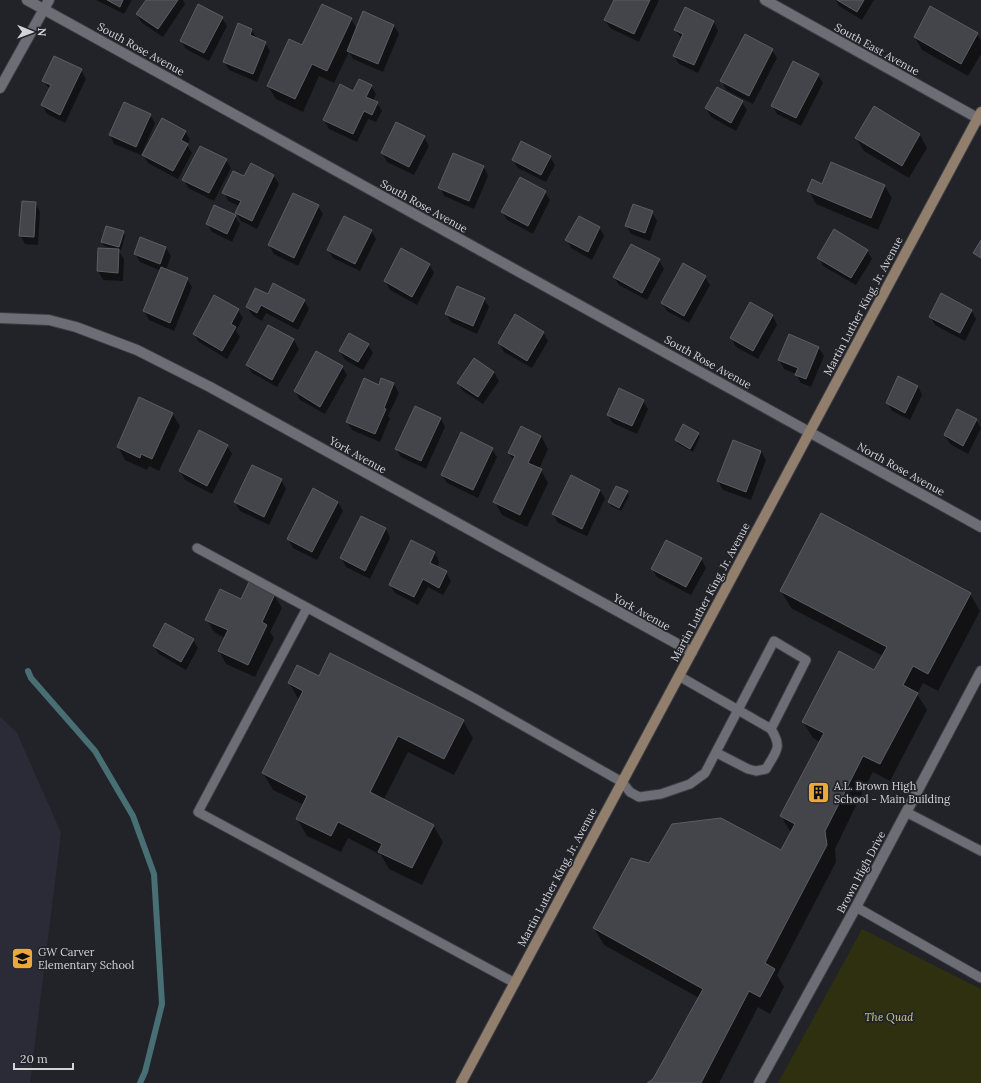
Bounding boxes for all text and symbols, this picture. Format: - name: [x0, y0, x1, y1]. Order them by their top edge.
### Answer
- north arrow: [12, 12, 52, 52]
- street label: South Rose Avenue: [95, 19, 187, 79]
- street label: South East Avenue: [832, 20, 922, 78]
- text: N: [35, 28, 49, 37]
- street label: South Rose Avenue: [378, 176, 470, 236]
- street label: Martin Luther King, Jr. Avenue: [820, 234, 906, 378]
- street label: South Rose Avenue: [662, 332, 754, 392]
- street label: York Avenue: [326, 433, 389, 477]
- street label: North Rose Avenue: [855, 439, 947, 499]
- street label: Martin Luther King, Jr. Avenue: [667, 520, 753, 664]
- street label: York Avenue: [610, 590, 673, 634]
- building icon: A.L. Brown High School - Main Building: [806, 779, 832, 805]
- place label: A.L. Brown High School - Main Building: [833, 779, 951, 806]
- street label: Martin Luther King, Jr. Avenue: [514, 805, 600, 949]
- street label: Brown High Drive: [833, 828, 889, 916]
- school or university icon: GW Carver Elementary School: [10, 945, 36, 971]
- place label: GW Carver Elementary School: [38, 945, 134, 972]
- park label: The Quad: [865, 1010, 914, 1024]
- scale bar: [14, 1045, 73, 1071]
- text: 20 m: [20, 1051, 48, 1066]

